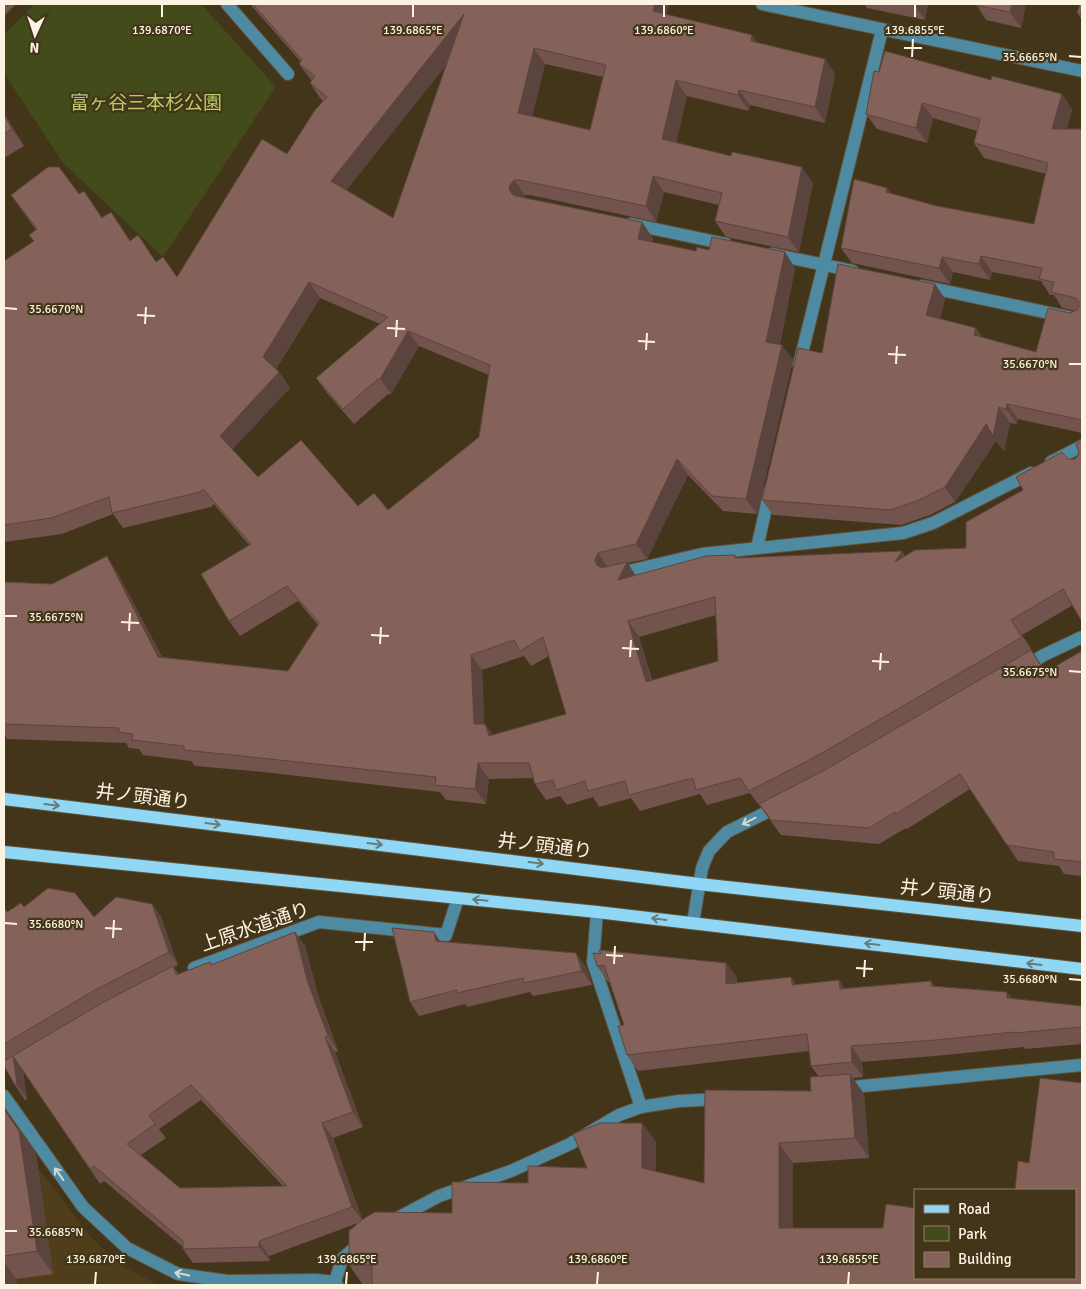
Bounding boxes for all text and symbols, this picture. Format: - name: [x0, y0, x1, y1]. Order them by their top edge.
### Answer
- north arrow: [10, 10, 60, 60]
- text: 139.6870°E: [132, 23, 192, 38]
- text: 139.6865°E: [383, 23, 443, 38]
- text: 139.6860°E: [634, 23, 694, 38]
- text: 139.6855°E: [885, 23, 945, 38]
- text: N: [29, 39, 40, 56]
- text: 35.6665°N: [1003, 50, 1057, 65]
- park label: 富ヶ谷三本杉公園: [70, 91, 222, 115]
- text: 35.6670°N: [29, 302, 83, 317]
- text: 35.6670°N: [1003, 357, 1057, 372]
- text: 35.6675°N: [29, 610, 83, 625]
- text: 35.6675°N: [1003, 665, 1057, 680]
- street label: 井ノ頭通り: [94, 779, 192, 815]
- one-way arrow: [44, 800, 60, 810]
- one-way arrow: [741, 816, 756, 826]
- one-way arrow: [205, 819, 221, 829]
- street label: 井ノ頭通り: [496, 828, 594, 864]
- one-way arrow: [366, 839, 382, 849]
- one-way arrow: [528, 858, 544, 868]
- street label: 井ノ頭通り: [898, 875, 996, 909]
- one-way arrow: [472, 895, 488, 905]
- street label: 上原水道通り: [197, 897, 313, 957]
- one-way arrow: [651, 914, 667, 924]
- text: 35.6680°N: [29, 917, 83, 932]
- one-way arrow: [865, 939, 881, 949]
- one-way arrow: [1026, 959, 1042, 969]
- text: 35.6680°N: [1003, 972, 1057, 987]
- one-way arrow: [54, 1167, 64, 1181]
- legend: [914, 1189, 1076, 1279]
- text: Road: [958, 1200, 990, 1218]
- text: 35.6685°N: [29, 1225, 83, 1240]
- text: Park: [958, 1225, 987, 1243]
- text: Building: [958, 1250, 1012, 1268]
- text: 139.6870°E: [66, 1252, 126, 1267]
- text: 139.6865°E: [317, 1252, 377, 1267]
- text: 139.6860°E: [568, 1252, 628, 1267]
- text: 139.6855°E: [819, 1252, 879, 1267]
- one-way arrow: [175, 1269, 191, 1278]

